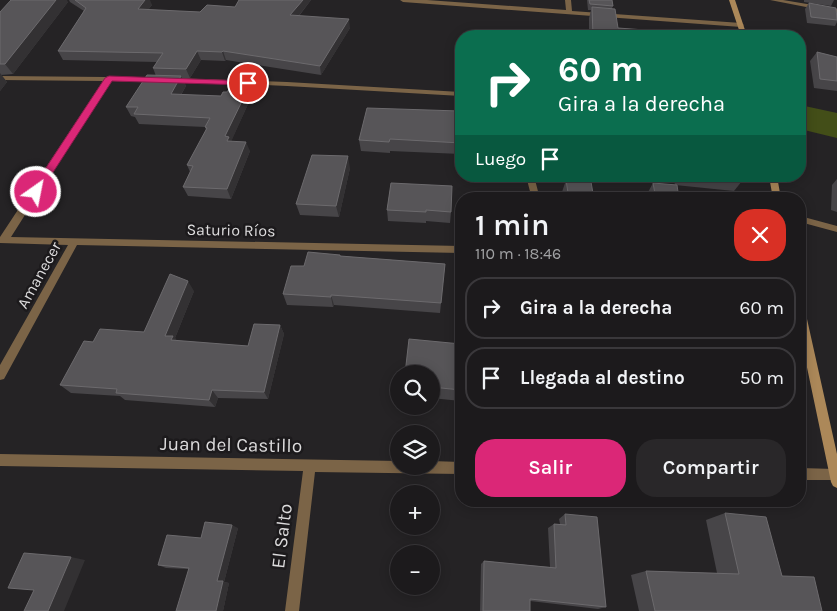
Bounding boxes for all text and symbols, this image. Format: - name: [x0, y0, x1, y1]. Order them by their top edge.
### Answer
- text: 60 m: [558, 49, 643, 90]
- icon: right: [475, 50, 540, 115]
- pin: [227, 62, 269, 104]
- icon: arrive: [234, 69, 262, 97]
- text: Gira a la derecha: [558, 91, 725, 117]
- icon: arrive: [536, 145, 564, 173]
- text: Luego: [475, 148, 526, 170]
- position arrow: [9, 165, 61, 217]
- text: 1 min: [475, 207, 549, 243]
- button: close: [734, 209, 786, 261]
- street label: Saturio Ríos: [186, 220, 276, 240]
- street label: Amanecer: [13, 238, 65, 312]
- text: 110 m · 18:46: [475, 244, 561, 263]
- icon: right: [477, 294, 505, 322]
- text: Gira a la derecha: [520, 297, 672, 319]
- text: 60 m: [740, 297, 784, 319]
- icon: arrive: [477, 364, 505, 392]
- map controls: [390, 365, 440, 595]
- button: search: [390, 365, 440, 415]
- text: Llegada al destino: [520, 367, 685, 389]
- text: 50 m: [740, 367, 784, 389]
- button: layers: [390, 425, 440, 475]
- street label: Juan del Castillo: [160, 433, 302, 457]
- button: Salir: [475, 439, 626, 497]
- button: Compartir: [636, 439, 786, 497]
- button: +: [390, 485, 440, 535]
- street label: El Salto: [267, 502, 297, 570]
- button: −: [390, 545, 440, 595]

